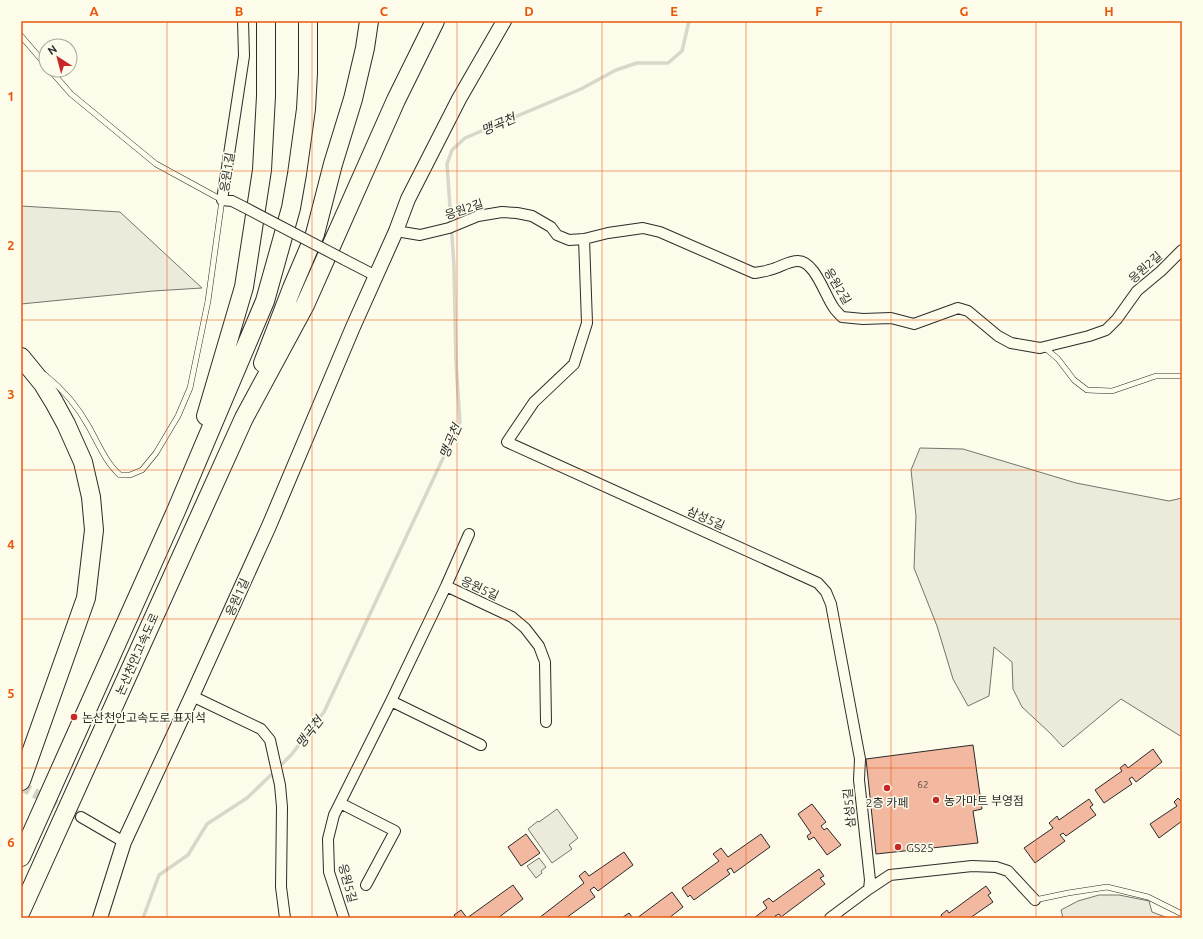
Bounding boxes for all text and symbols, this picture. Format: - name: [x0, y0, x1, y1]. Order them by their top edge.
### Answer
- text: A: [89, 4, 99, 18]
- text: B: [235, 4, 244, 18]
- text: C: [380, 4, 389, 18]
- text: D: [524, 4, 534, 18]
- text: E: [670, 4, 678, 18]
- text: F: [815, 4, 823, 18]
- text: G: [960, 4, 969, 18]
- text: H: [1104, 4, 1114, 18]
- north arrow: [38, 38, 78, 78]
- text: N: [45, 43, 59, 57]
- text: 1: [7, 89, 15, 103]
- water label: 맹곡천: [479, 110, 518, 137]
- street label: 응원1길: [217, 151, 237, 193]
- street label: 응원2길: [443, 197, 485, 221]
- text: 2: [7, 238, 15, 252]
- street label: 응원2길: [1126, 249, 1164, 285]
- street label: 응원2길: [822, 266, 854, 306]
- text: 3: [7, 387, 15, 401]
- water label: 맹곡천: [437, 421, 464, 460]
- street label: 삼성5길: [685, 504, 727, 532]
- text: 4: [7, 537, 15, 551]
- street label: 응원5길: [459, 574, 501, 602]
- street label: 응원1길: [223, 576, 251, 618]
- street label: 논산천안고속도로: [113, 611, 161, 697]
- text: 5: [7, 686, 15, 700]
- place label: 논산천안고속도로 표지석: [82, 711, 206, 724]
- marker: 논산천안고속도로 표지석: [69, 712, 79, 722]
- water label: 맹곡천: [292, 713, 326, 750]
- house number: 62: [917, 779, 929, 790]
- marker: 2층 카페: [882, 783, 892, 793]
- street label: 삼성5길: [841, 788, 857, 828]
- place label: 농가마트 부영점: [944, 794, 1024, 807]
- marker: 농가마트 부영점: [931, 795, 941, 805]
- place label: 2층 카페: [866, 796, 908, 809]
- text: 6: [7, 835, 15, 849]
- place label: GS25: [906, 841, 934, 854]
- marker: GS25: [893, 842, 903, 852]
- street label: 응원5길: [337, 862, 359, 904]

